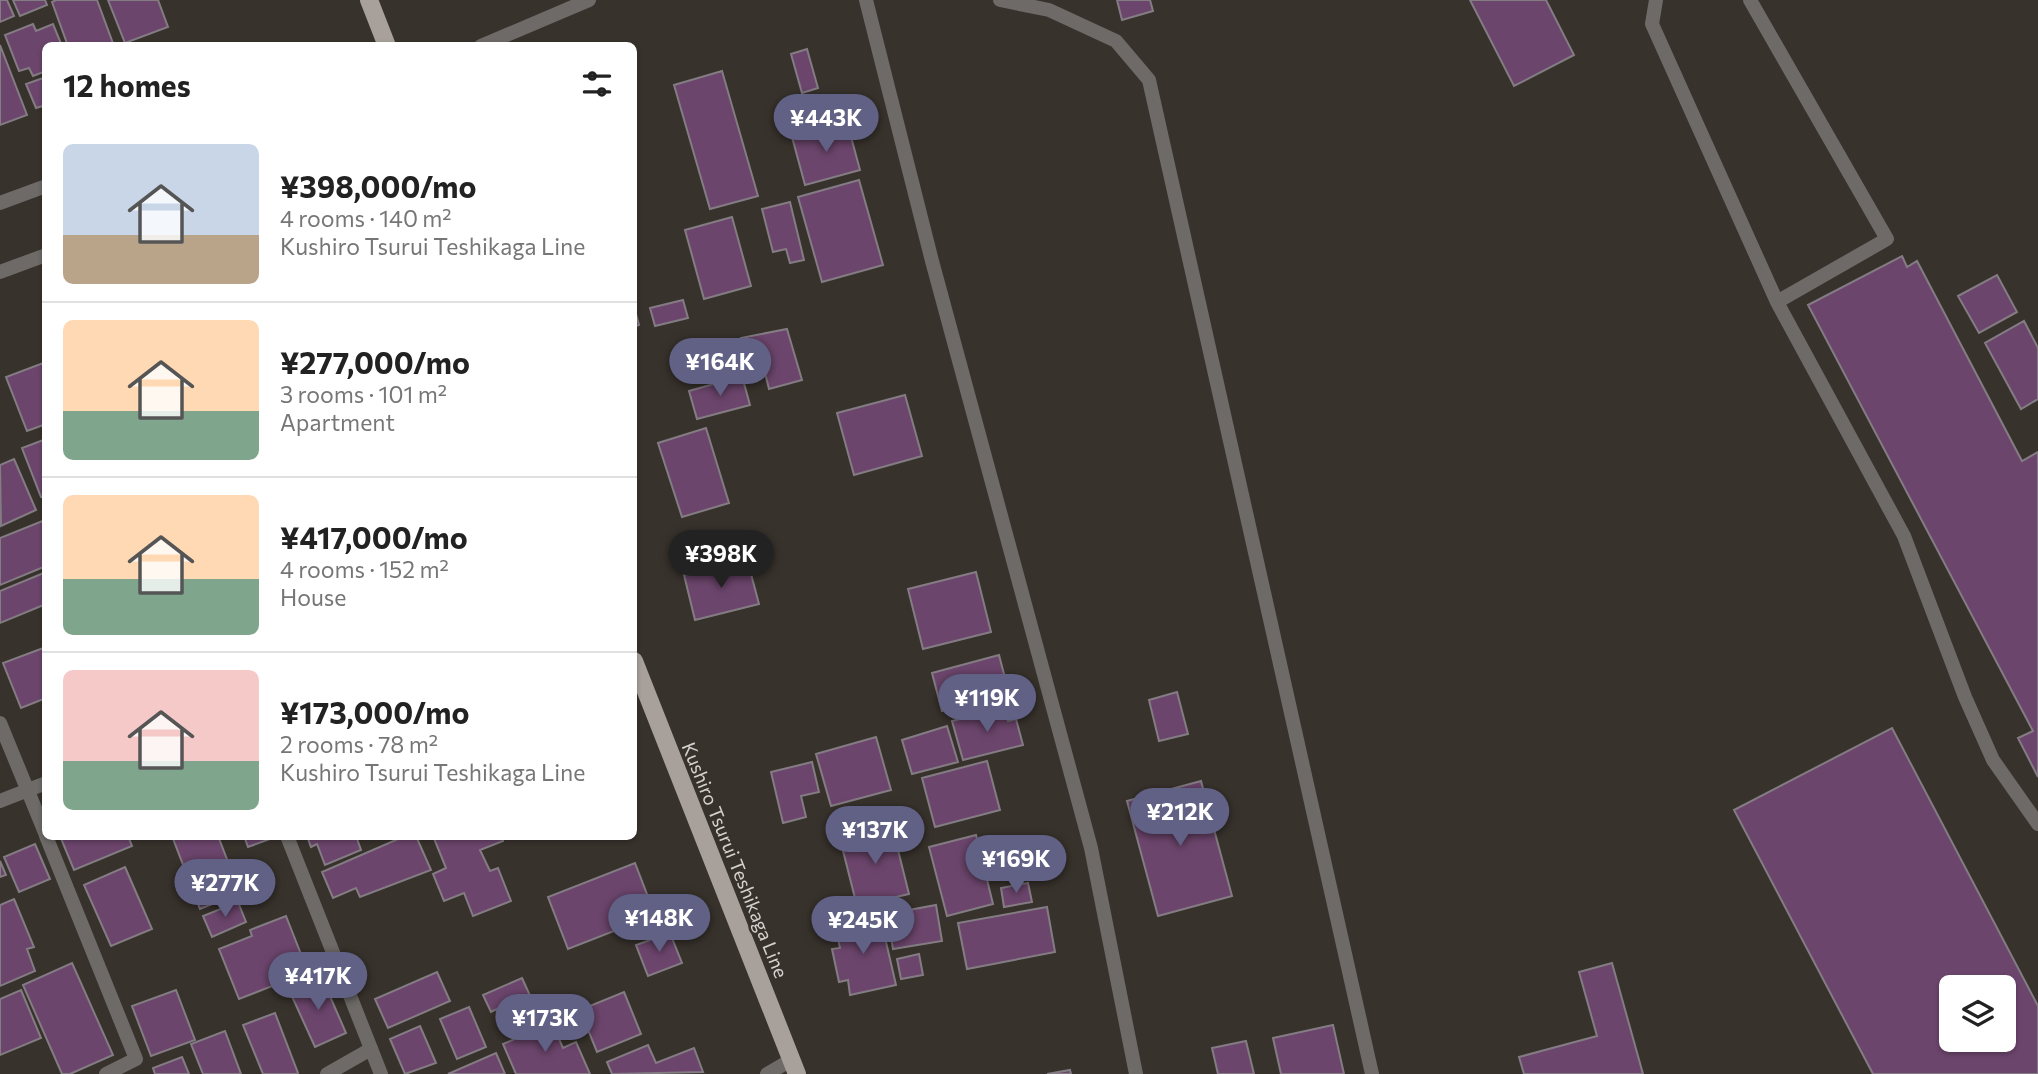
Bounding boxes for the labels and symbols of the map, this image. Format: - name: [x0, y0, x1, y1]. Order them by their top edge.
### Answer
- pin: ¥443K: [777, 94, 875, 154]
- pin: ¥164K: [671, 338, 769, 398]
- pin: ¥398K: [672, 530, 770, 590]
- pin: ¥119K: [938, 674, 1036, 734]
- street label: Kushiro Tsurui Teshikaga Line: [678, 739, 793, 981]
- pin: ¥212K: [1131, 788, 1229, 848]
- pin: ¥137K: [826, 806, 924, 866]
- pin: ¥169K: [967, 836, 1065, 895]
- pin: ¥277K: [176, 860, 274, 919]
- pin: ¥148K: [610, 894, 708, 954]
- pin: ¥245K: [814, 897, 912, 956]
- pin: ¥417K: [269, 953, 367, 1012]
- pin: ¥173K: [496, 995, 594, 1054]

